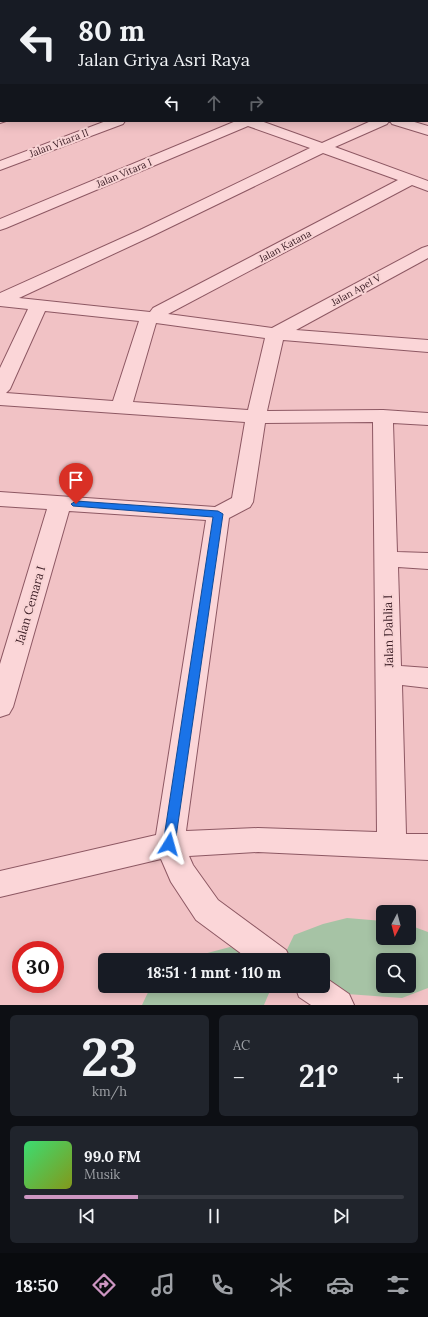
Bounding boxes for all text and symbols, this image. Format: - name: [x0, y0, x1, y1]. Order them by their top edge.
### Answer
- text: 80 m: [78, 13, 145, 49]
- icon: left: [12, 16, 64, 68]
- text: Jalan Griya Asri Raya: [78, 48, 250, 71]
- icon: left: [161, 92, 183, 114]
- icon: ahead: [203, 92, 225, 114]
- icon: right: [245, 92, 267, 114]
- street label: Jalan Vitara II: [27, 126, 90, 161]
- street label: Jalan Vitara I: [93, 155, 154, 191]
- street label: Jalan Katana: [256, 227, 313, 266]
- street label: Jalan Apel V: [328, 271, 384, 309]
- pin: [59, 463, 93, 504]
- icon: arrive: [65, 469, 87, 491]
- street label: Jalan Cemara I: [11, 564, 48, 647]
- street label: Jalan Dahlia I: [380, 595, 396, 668]
- position arrow: [148, 823, 190, 865]
- north arrow: [376, 905, 416, 945]
- map controls: [376, 905, 416, 993]
- speed limit sign: 30: [12, 941, 64, 993]
- button: search: [376, 953, 416, 993]
- text: 18:51 · 1 mnt · 110 m: [147, 963, 281, 982]
- text: 23: [81, 1024, 138, 1090]
- text: AC: [233, 1037, 250, 1054]
- text: 21°: [299, 1057, 338, 1095]
- text: −: [233, 1063, 245, 1091]
- text: +: [392, 1063, 404, 1091]
- text: km/h: [92, 1083, 127, 1100]
- text: 99.0 FM: [84, 1147, 141, 1166]
- text: Musik: [84, 1166, 120, 1183]
- icon: previous: [76, 1205, 98, 1227]
- icon: pause: [203, 1205, 225, 1227]
- icon: next: [330, 1205, 352, 1227]
- icon: directions: [90, 1271, 118, 1299]
- icon: music: [149, 1271, 177, 1299]
- icon: phone: [208, 1271, 236, 1299]
- icon: climate: [267, 1271, 295, 1299]
- icon: car: [326, 1271, 354, 1299]
- icon: filters: [384, 1271, 412, 1299]
- text: 18:50: [15, 1274, 59, 1297]

